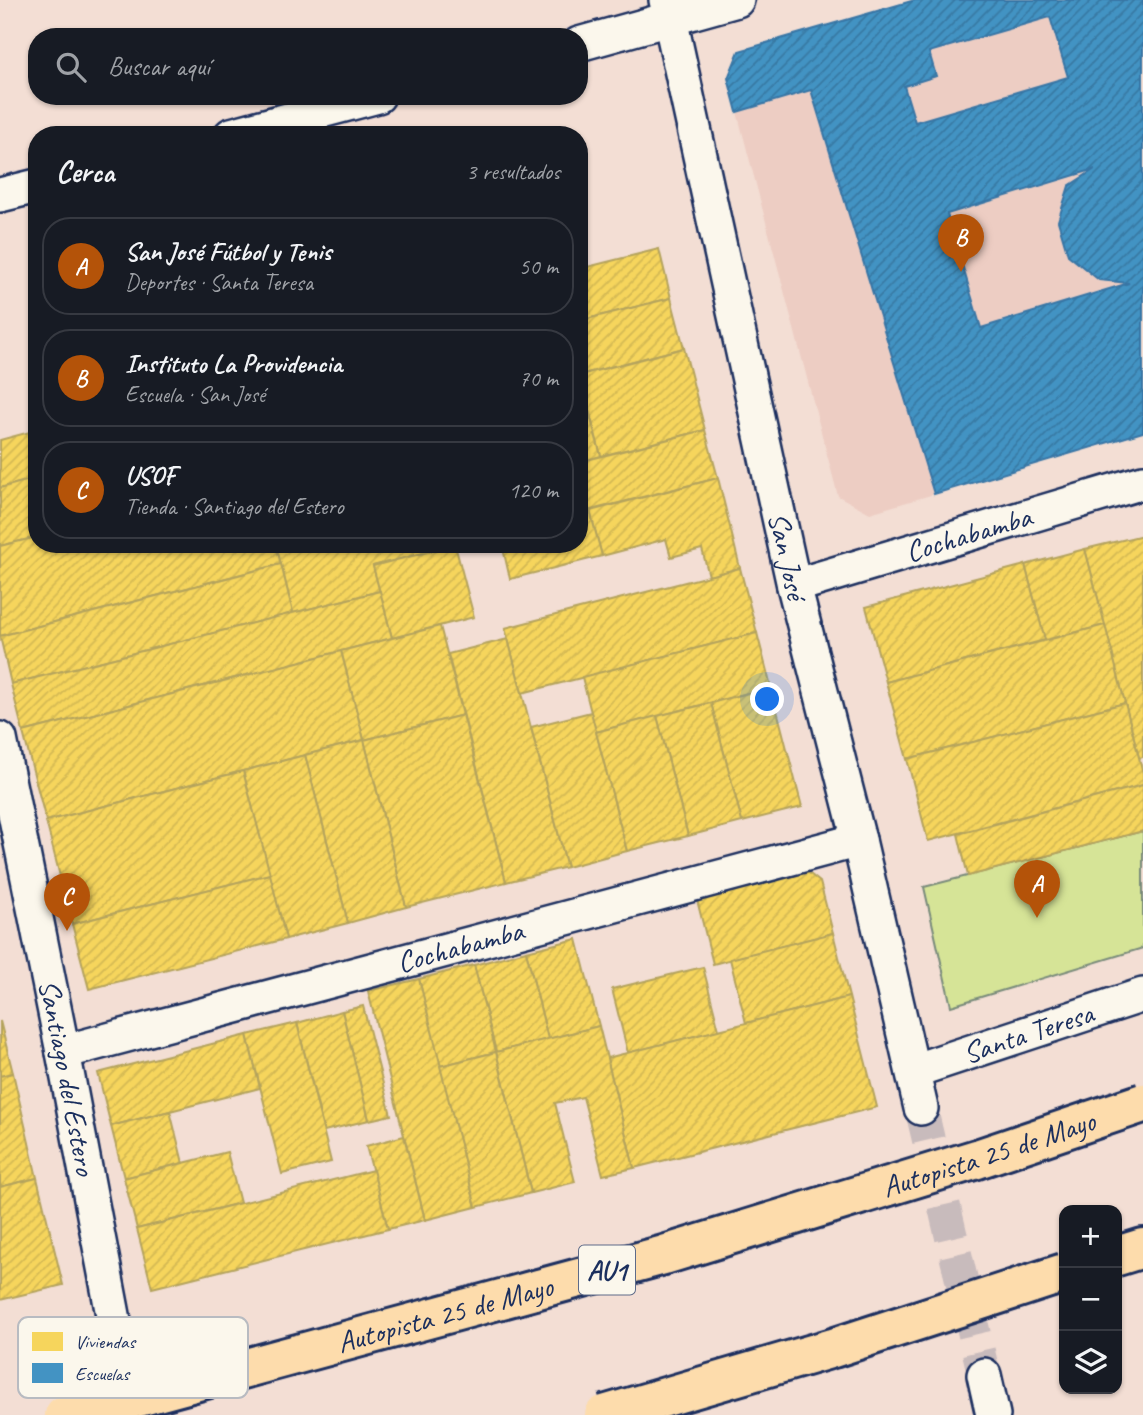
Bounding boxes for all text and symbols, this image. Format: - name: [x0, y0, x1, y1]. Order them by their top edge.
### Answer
- search box: [28, 28, 588, 105]
- icon: search: [52, 48, 90, 86]
- text: Buscar aquí: [108, 50, 210, 83]
- text: Cerca: [56, 153, 114, 191]
- text: 3 resultados: [466, 157, 560, 186]
- pin: B: [938, 214, 984, 272]
- text: San José Fútbol y Tenis: [125, 235, 331, 268]
- text: A: [75, 252, 87, 281]
- text: 50 m: [519, 252, 558, 281]
- text: Deportes · Santa Teresa: [125, 268, 313, 297]
- text: Instituto La Providencia: [125, 347, 342, 380]
- text: B: [75, 364, 87, 393]
- text: 70 m: [519, 364, 558, 393]
- text: Escuela · San José: [125, 380, 265, 409]
- text: USOF: [125, 459, 176, 492]
- text: C: [76, 476, 86, 505]
- text: 120 m: [509, 476, 558, 505]
- text: Tienda · Santiago del Estero: [125, 492, 344, 521]
- street label: Cochabamba: [901, 497, 1038, 571]
- street label: San José: [759, 509, 817, 608]
- your location: [750, 682, 784, 716]
- pin: A: [1014, 860, 1060, 918]
- pin: C: [44, 873, 90, 931]
- street label: Cochabamba: [393, 911, 529, 981]
- street label: Santiago del Estero: [30, 976, 105, 1180]
- street label: Santa Teresa: [958, 993, 1100, 1072]
- street label: Autopista 25 de Mayo: [878, 1101, 1101, 1206]
- map controls: [1059, 1205, 1122, 1394]
- button: +: [1059, 1205, 1122, 1268]
- road number: AU1: [579, 1246, 635, 1294]
- street label: Autopista 25 de Mayo: [333, 1267, 558, 1361]
- button: −: [1059, 1268, 1122, 1331]
- legend: [18, 1317, 248, 1398]
- text: Viviendas: [75, 1330, 137, 1354]
- button: layers: [1059, 1331, 1122, 1394]
- text: Escuelas: [75, 1362, 131, 1386]

